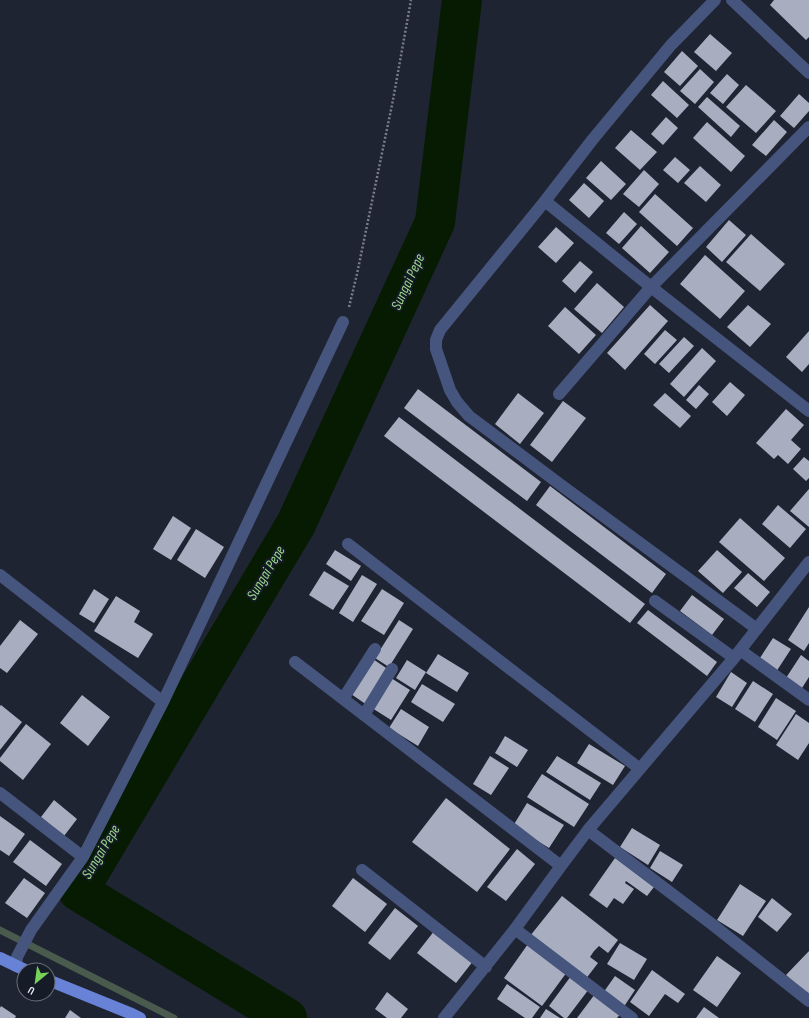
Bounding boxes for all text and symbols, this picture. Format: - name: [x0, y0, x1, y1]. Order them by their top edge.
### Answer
- water label: Sungai Pepe: [387, 251, 429, 313]
- water label: Sungai Pepe: [242, 542, 290, 604]
- water label: Sungai Pepe: [77, 821, 125, 883]
- north arrow: [16, 962, 56, 1002]
- text: U: [26, 983, 37, 997]

